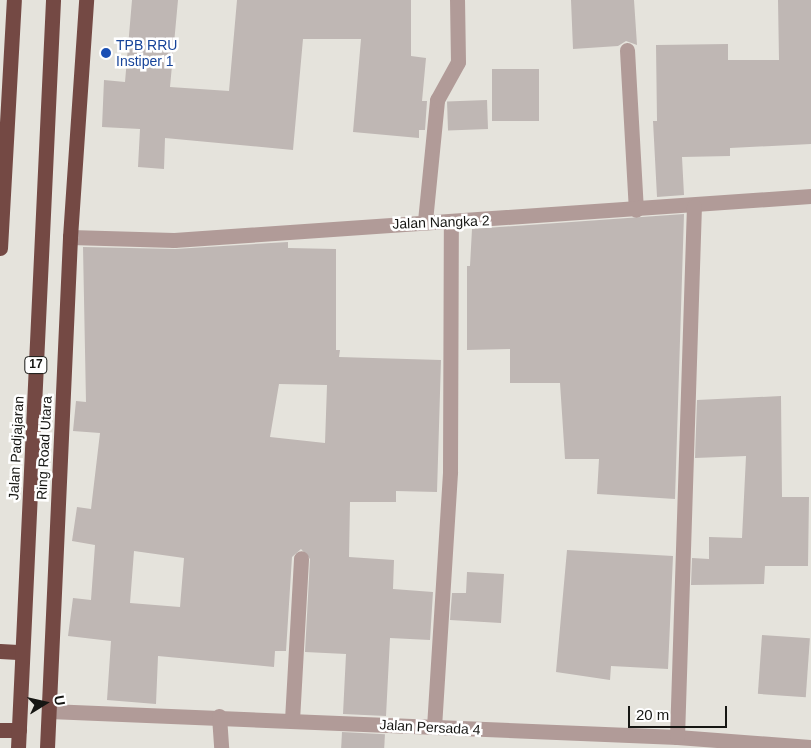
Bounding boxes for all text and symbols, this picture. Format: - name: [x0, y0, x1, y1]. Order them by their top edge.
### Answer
- place label: TPB RRU Instiper 1: [116, 37, 177, 70]
- marker: TPB RRU Instiper 1: [100, 47, 112, 59]
- street label: Jalan Nangka 2: [392, 212, 490, 232]
- road number: 17: [24, 356, 48, 374]
- street label: Jalan Padjajaran: [5, 395, 27, 501]
- street label: Ring Road Utara: [33, 395, 55, 501]
- north arrow: [20, 678, 70, 728]
- text: U: [51, 694, 69, 707]
- scale bar: [631, 696, 730, 728]
- text: 20 m: [636, 706, 669, 723]
- street label: Jalan Persada 4: [379, 716, 481, 738]

